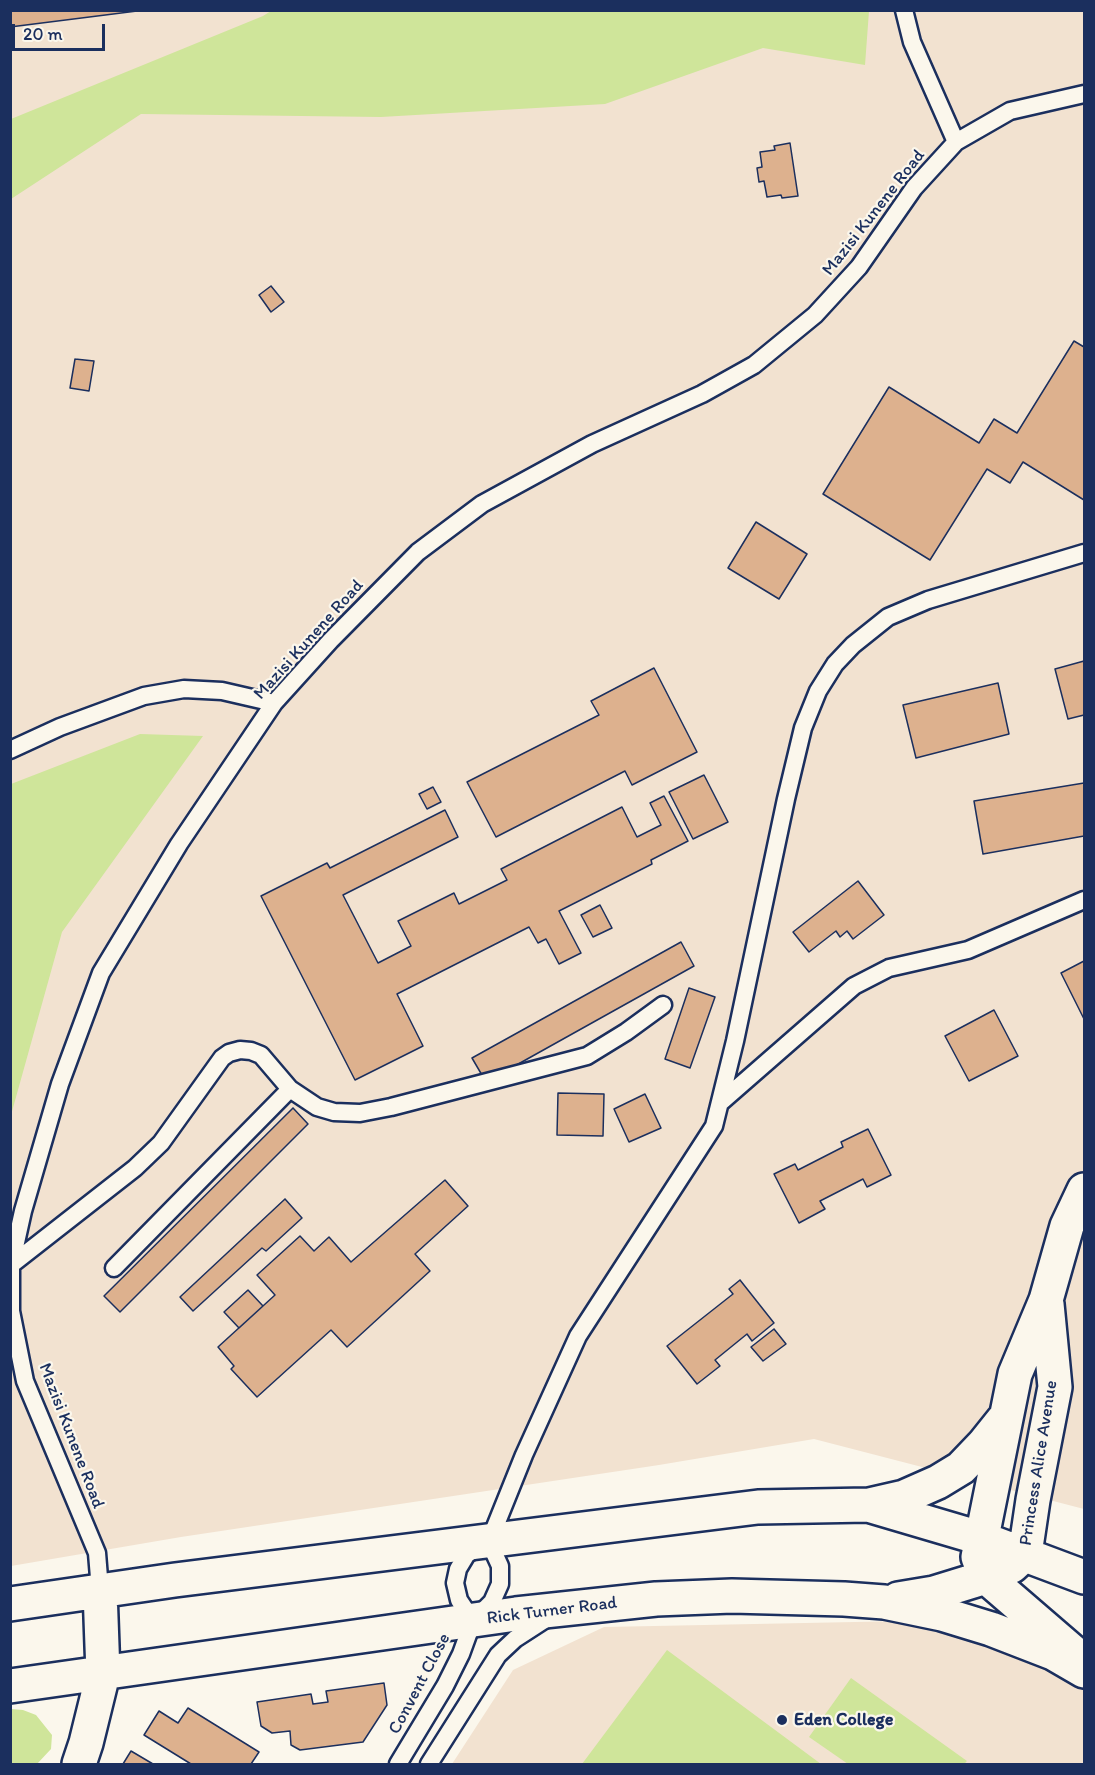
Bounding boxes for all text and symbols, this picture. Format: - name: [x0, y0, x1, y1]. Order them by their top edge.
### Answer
- scale bar: [15, 12, 108, 50]
- text: 20 m: [23, 23, 63, 45]
- street label: Mazisi Kunene Road: [818, 146, 930, 280]
- street label: Mazisi Kunene Road: [249, 576, 369, 704]
- street label: Mazisi Kunene Road: [33, 1360, 109, 1512]
- street label: Princess Alice Avenue: [1015, 1379, 1063, 1547]
- street label: Rick Turner Road: [486, 1592, 618, 1630]
- street label: Convent Close: [384, 1630, 456, 1738]
- place label: Eden College: [794, 1709, 893, 1731]
- marker: Eden College: [775, 1713, 789, 1727]

